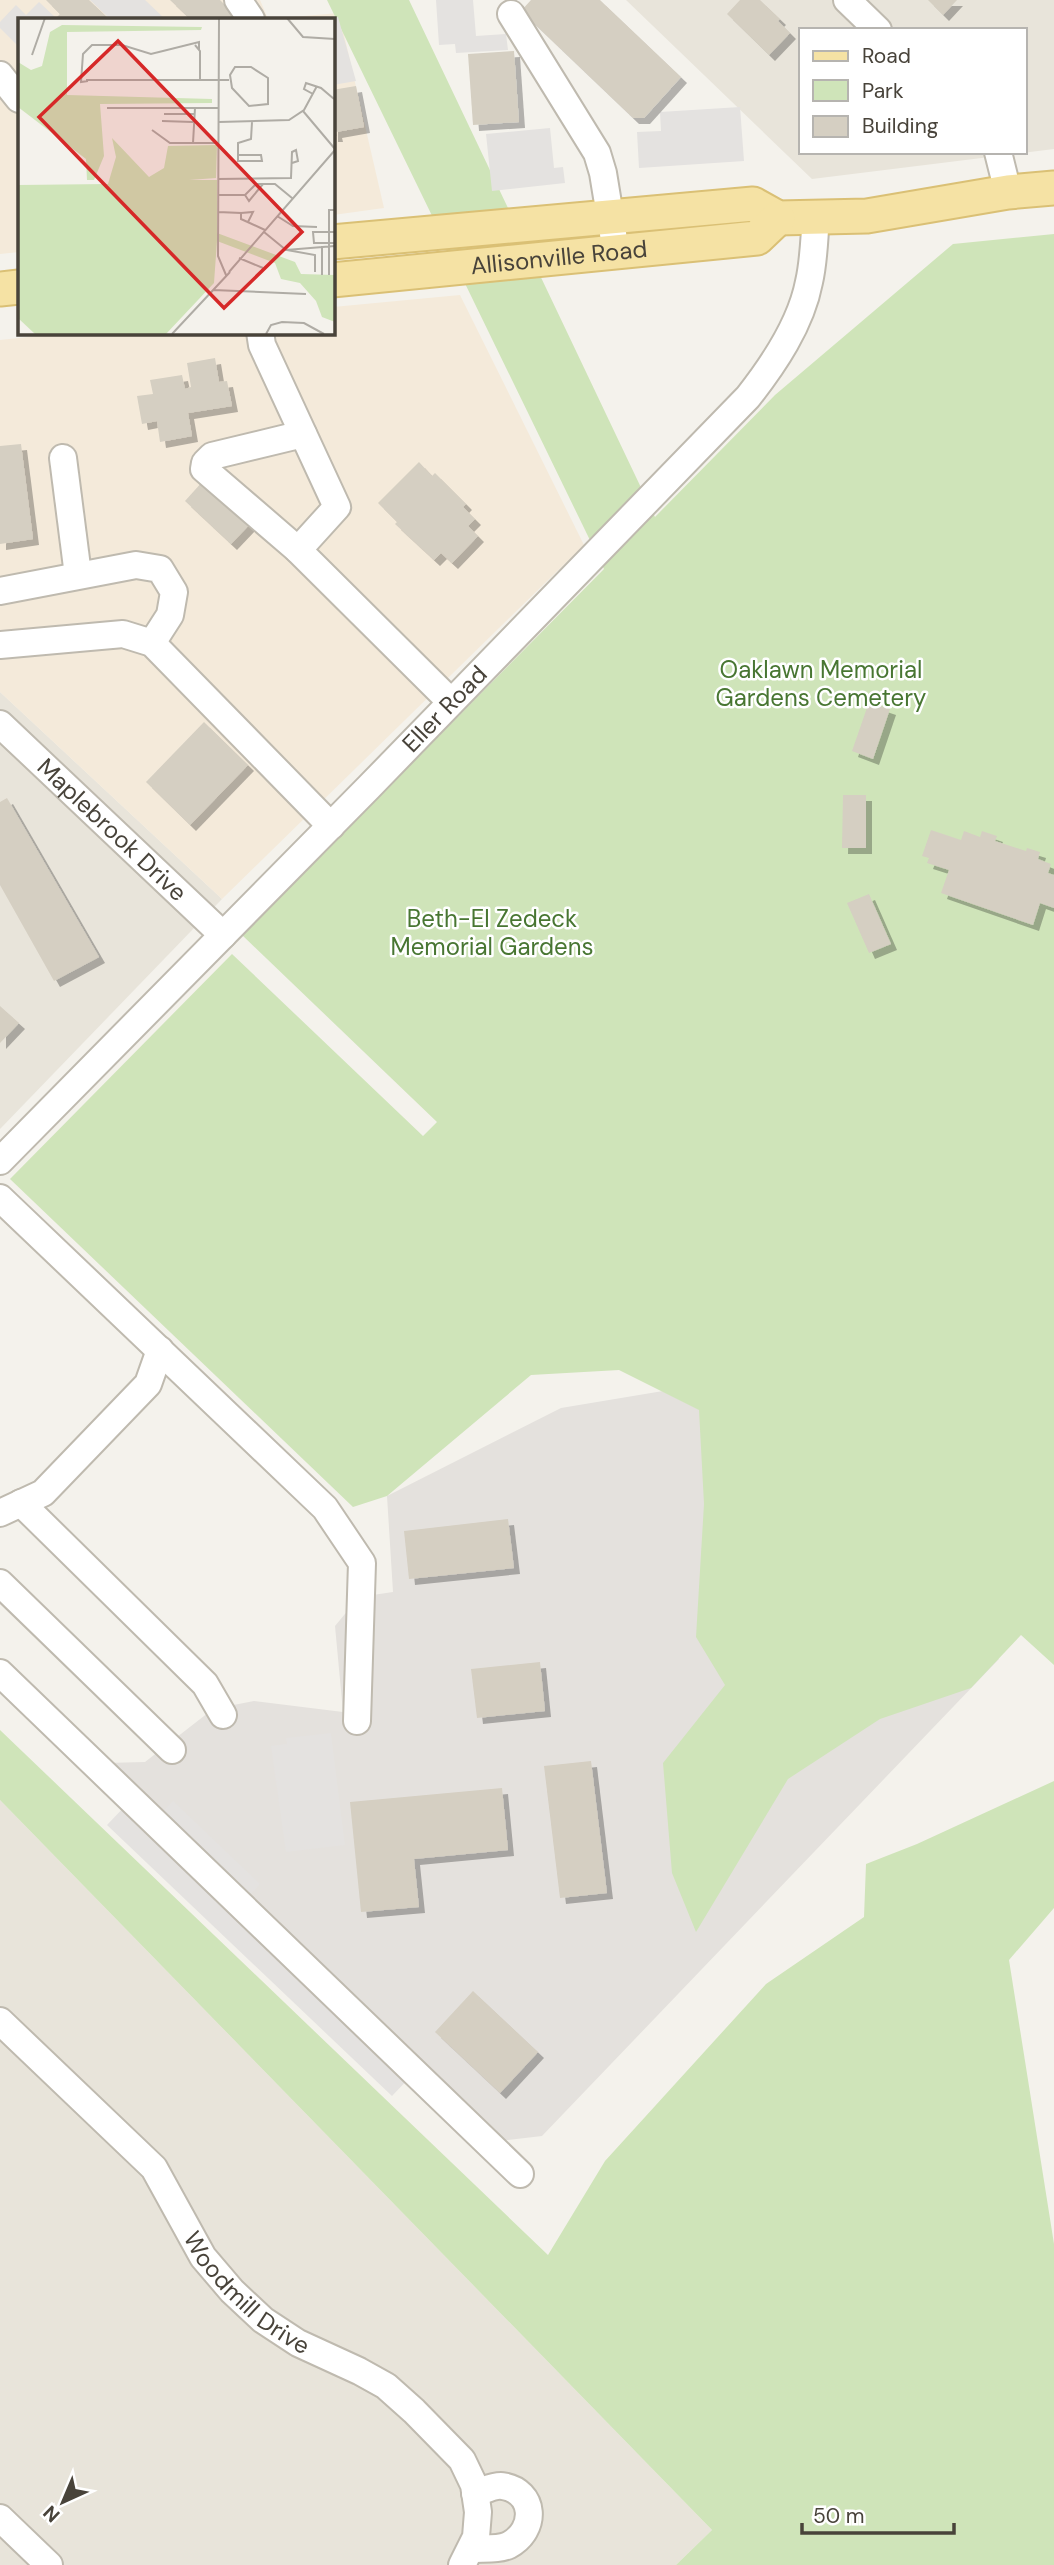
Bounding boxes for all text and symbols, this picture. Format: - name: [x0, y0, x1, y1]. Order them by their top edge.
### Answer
- inset map: [18, 18, 334, 334]
- legend: [799, 28, 1026, 154]
- text: Road: [862, 42, 911, 70]
- text: Park: [862, 77, 904, 105]
- text: Building: [862, 112, 939, 140]
- street label: Allisonville Road: [469, 233, 649, 281]
- park label: Oaklawn Memorial Gardens Cemetery: [716, 654, 926, 713]
- street label: Eller Road: [395, 659, 493, 759]
- street label: Maplebrook Drive: [31, 751, 194, 908]
- park label: Beth-El Zedeck Memorial Gardens: [390, 903, 594, 962]
- street label: Woodmill Drive: [177, 2226, 315, 2361]
- north arrow: [28, 2467, 98, 2537]
- scale bar: [802, 2492, 954, 2536]
- text: N: [38, 2500, 65, 2528]
- text: 50 m: [813, 2502, 864, 2530]

